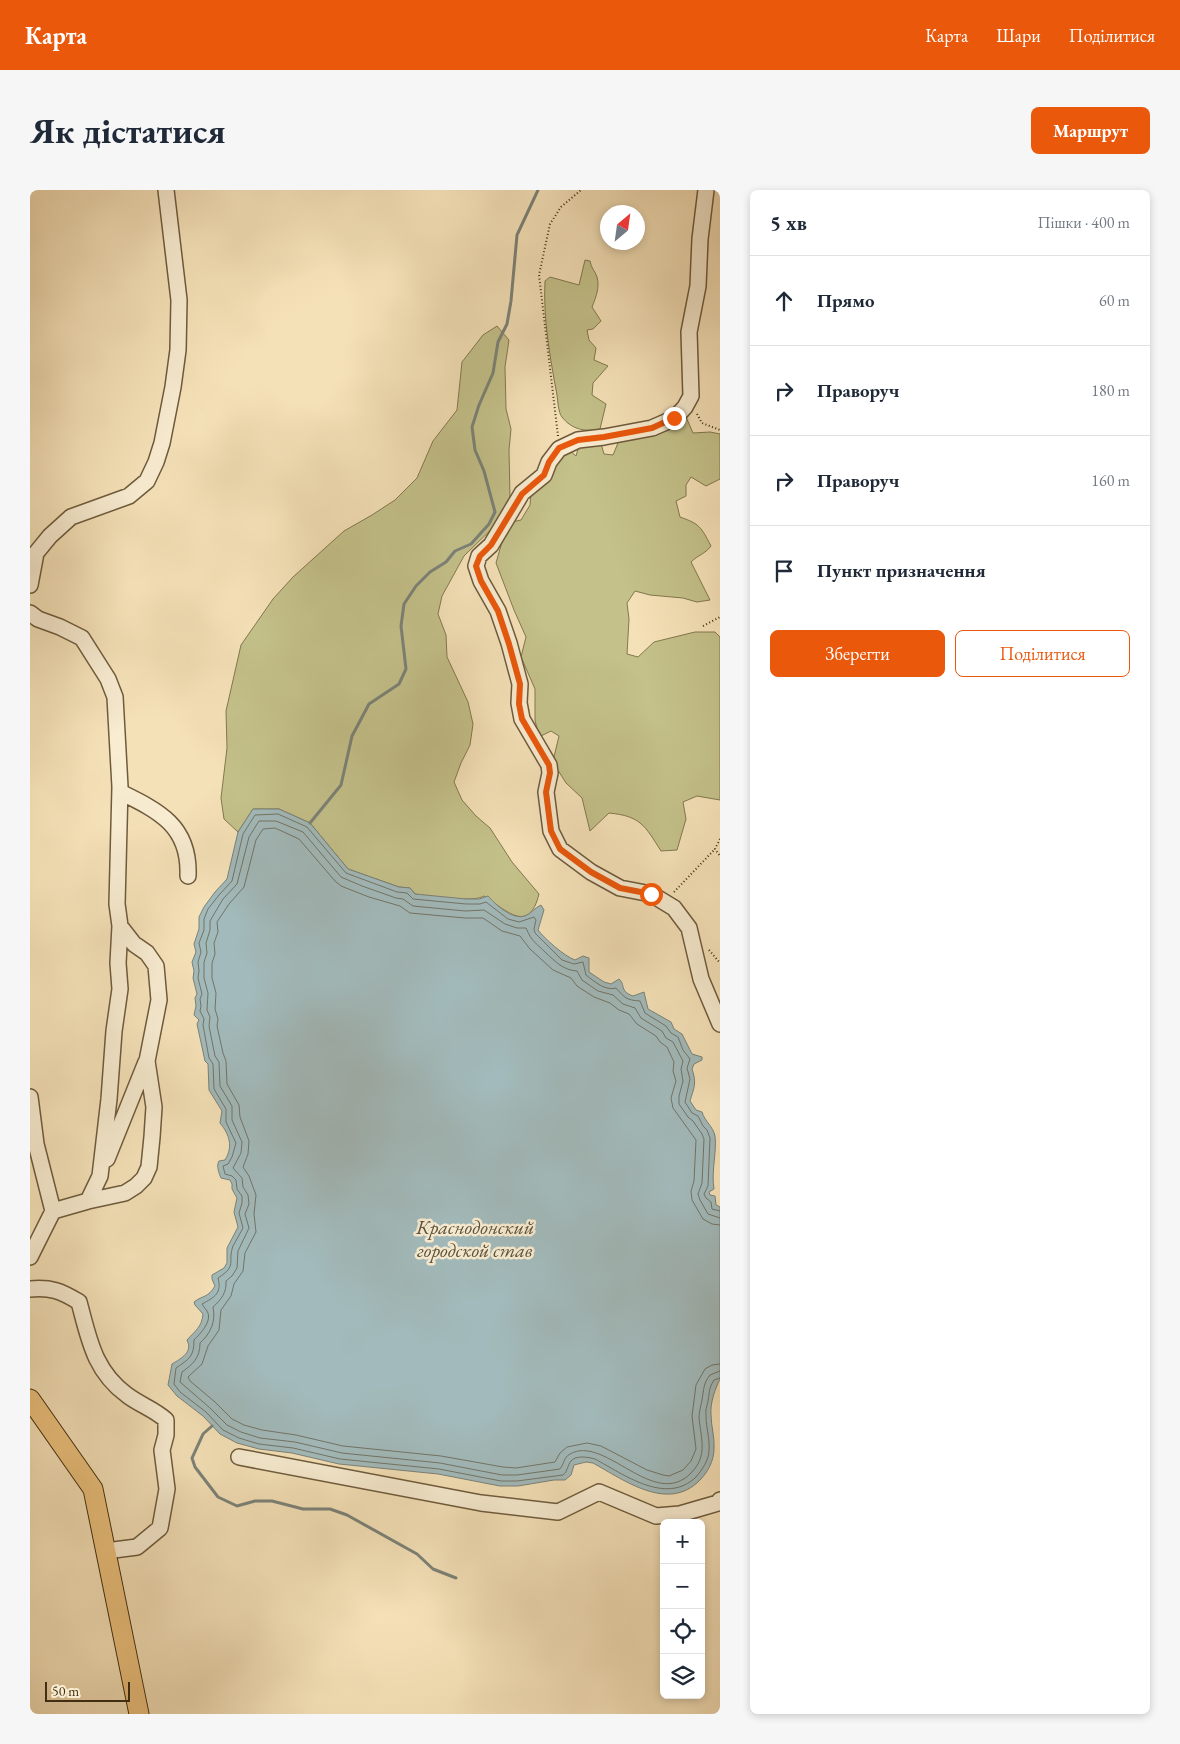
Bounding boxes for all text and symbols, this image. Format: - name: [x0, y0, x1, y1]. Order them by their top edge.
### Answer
- text: Карта: [25, 20, 87, 51]
- text: Карта: [925, 24, 968, 47]
- text: Шари: [996, 24, 1041, 47]
- text: Поділитися: [1069, 24, 1155, 47]
- button: Маршрут: [1031, 107, 1150, 154]
- text: Як дістатися: [30, 108, 225, 153]
- north arrow: [600, 205, 645, 250]
- text: 5 хв: [770, 209, 807, 236]
- text: Пішки · 400 m: [1037, 212, 1130, 233]
- icon: ahead: [770, 287, 798, 315]
- text: Прямо: [817, 288, 875, 313]
- text: 60 m: [1099, 290, 1130, 311]
- icon: right: [770, 377, 798, 405]
- text: Праворуч: [817, 378, 899, 403]
- text: 180 m: [1091, 380, 1130, 401]
- route end: [663, 407, 686, 430]
- icon: right: [770, 467, 798, 495]
- text: Праворуч: [817, 468, 899, 493]
- text: 160 m: [1091, 470, 1130, 491]
- icon: arrive: [770, 557, 798, 585]
- text: Пункт призначення: [817, 558, 986, 583]
- button: Зберегти: [770, 630, 945, 677]
- button: Поділитися: [955, 630, 1130, 677]
- route start: [640, 883, 663, 906]
- water label: Краснодонский городской став: [415, 1214, 534, 1263]
- map controls: [660, 1519, 705, 1699]
- button: +: [660, 1519, 705, 1564]
- button: −: [660, 1564, 705, 1609]
- button: locate: [660, 1609, 705, 1654]
- button: layers: [660, 1654, 705, 1699]
- scale bar: [45, 1679, 130, 1702]
- text: 50 m: [52, 1682, 79, 1700]

